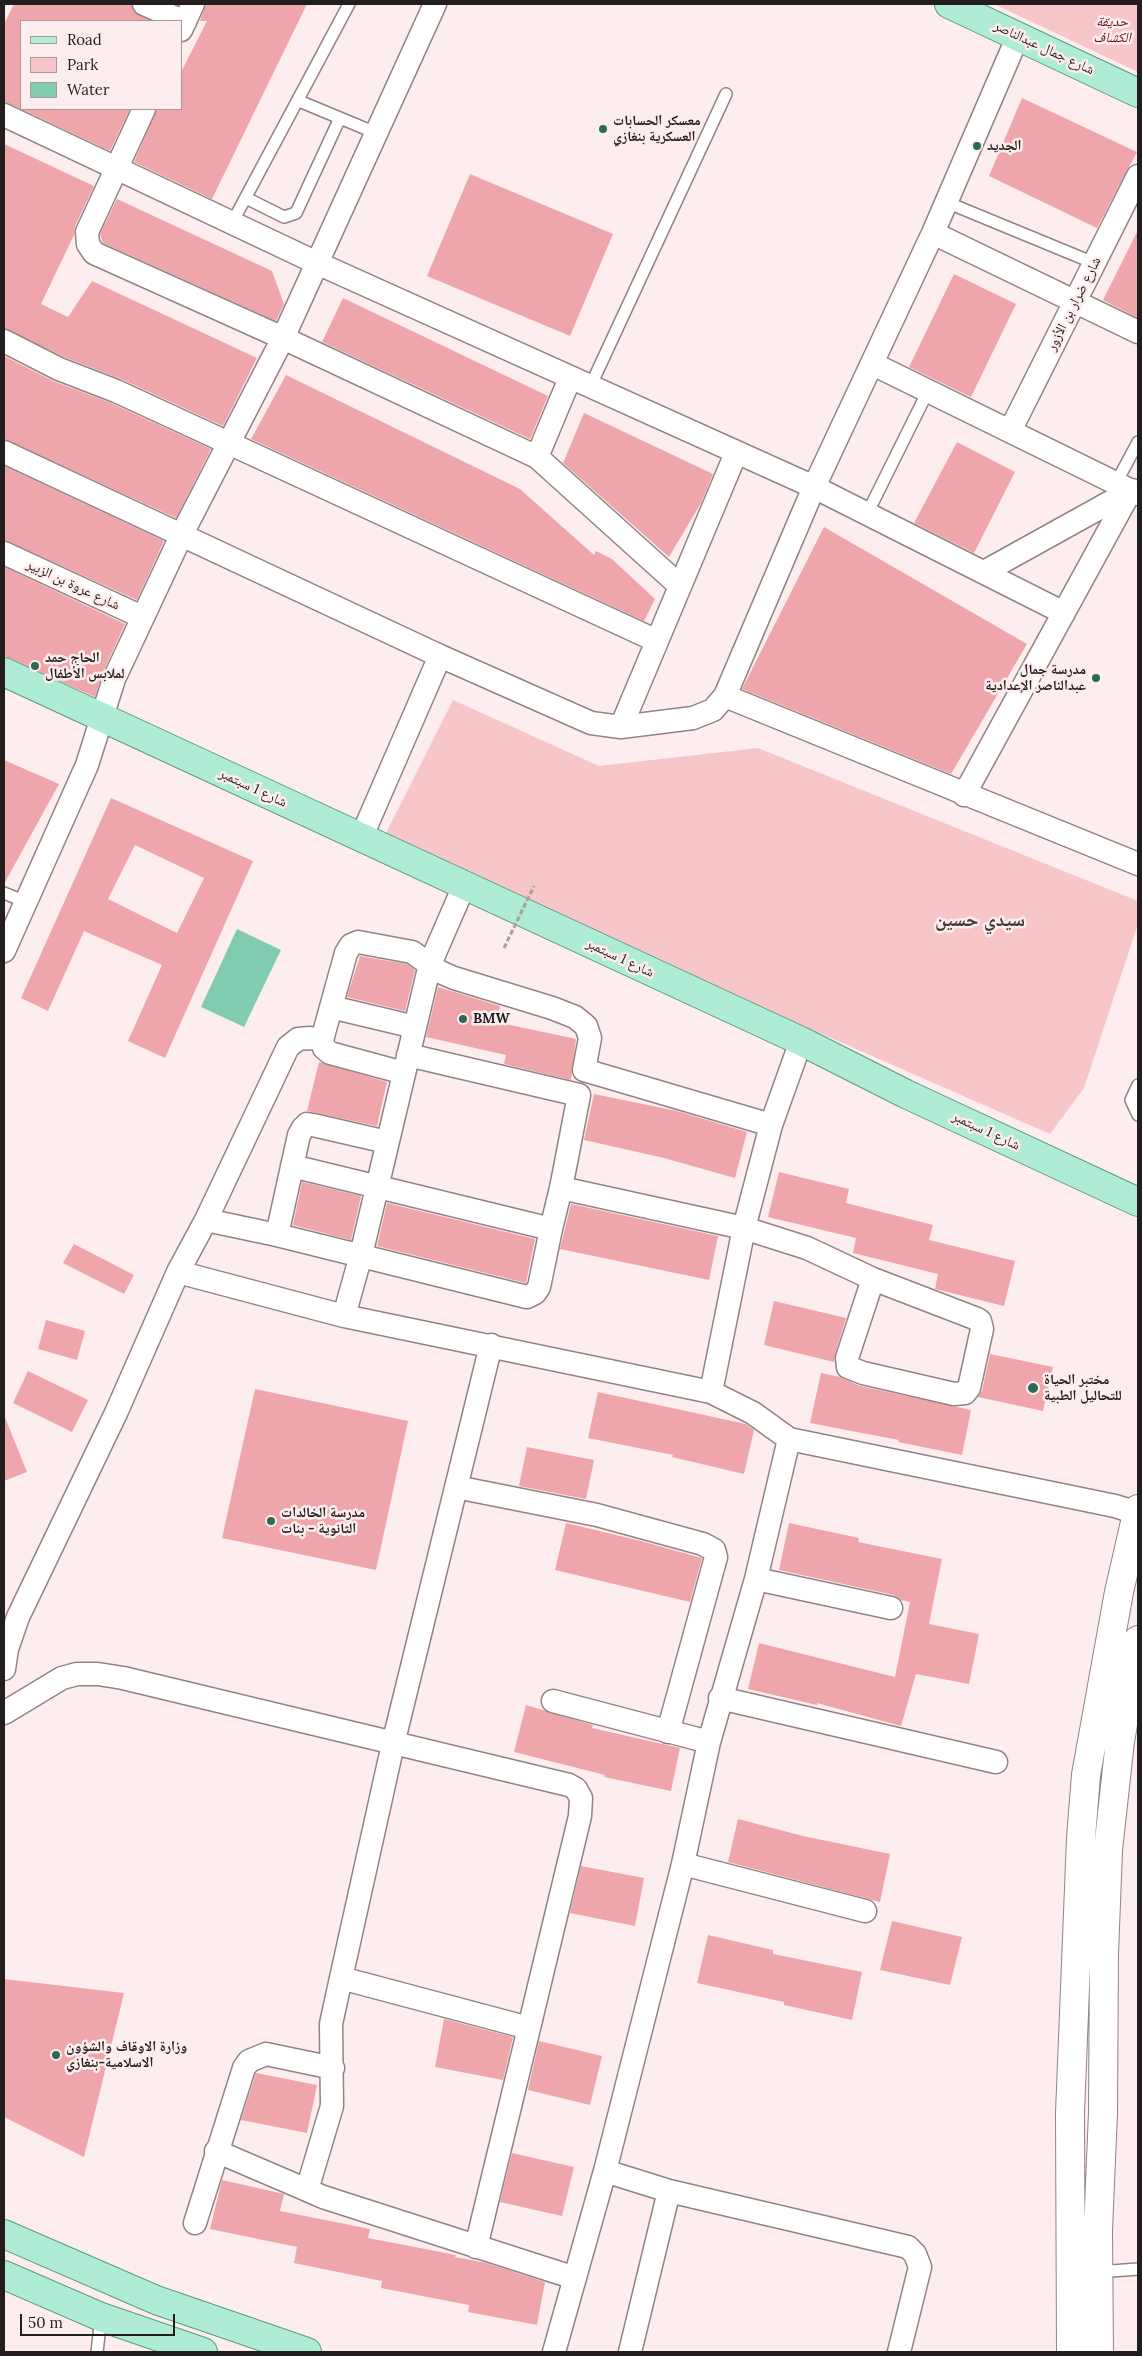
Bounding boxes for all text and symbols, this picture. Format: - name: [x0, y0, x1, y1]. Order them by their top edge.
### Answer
- park label: حديقة الكشاف: [1093, 14, 1131, 46]
- street label: شارع جمال عبدالناصر: [991, 17, 1097, 79]
- legend: [20, 20, 182, 110]
- text: Road: [67, 30, 102, 49]
- text: Park: [67, 55, 98, 74]
- text: Water: [67, 80, 109, 99]
- place label: معسكر الحسابات العسكرية بنغازي: [613, 113, 701, 146]
- marker: معسكر الحسابات العسكرية بنغازي: [597, 123, 609, 135]
- place label: الجديد: [987, 138, 1022, 154]
- marker: الجديد: [971, 140, 983, 152]
- street label: شارع ضرار بن الأزور: [1043, 254, 1105, 354]
- street label: شارع عروة بن الزبير: [24, 556, 122, 614]
- place label: الحاج حمد لملابس الأطفال: [45, 650, 124, 682]
- marker: الحاج حمد لملابس الأطفال: [29, 660, 41, 672]
- place label: مدرسة جمال عبدالناصر الإعدادية: [985, 662, 1086, 694]
- marker: مدرسة جمال عبدالناصر الإعدادية: [1090, 672, 1102, 684]
- street label: شارع 1 سبتمبر: [216, 765, 290, 811]
- district label: سيدي حسين: [935, 910, 1025, 932]
- street label: شارع 1 سبتمبر: [583, 935, 657, 981]
- place label: BMW: [473, 1011, 510, 1027]
- marker: BMW: [457, 1013, 469, 1025]
- street label: شارع 1 سبتمبر: [949, 1108, 1023, 1154]
- place label: مختبر الحياة للتحاليل الطبية: [1044, 1372, 1122, 1404]
- marker: مختبر الحياة للتحاليل الطبية: [1026, 1381, 1040, 1395]
- place label: مدرسة الخالدات الثانوية - بنات: [281, 1505, 365, 1538]
- marker: مدرسة الخالدات الثانوية - بنات: [265, 1515, 277, 1527]
- place label: وزارة الاوقاف والشؤون الاسلامية-بنغازي: [66, 2039, 187, 2072]
- marker: وزارة الاوقاف والشؤون الاسلامية-بنغازي: [50, 2049, 62, 2061]
- scale bar: [22, 2304, 178, 2336]
- text: 50 m: [28, 2313, 63, 2332]

